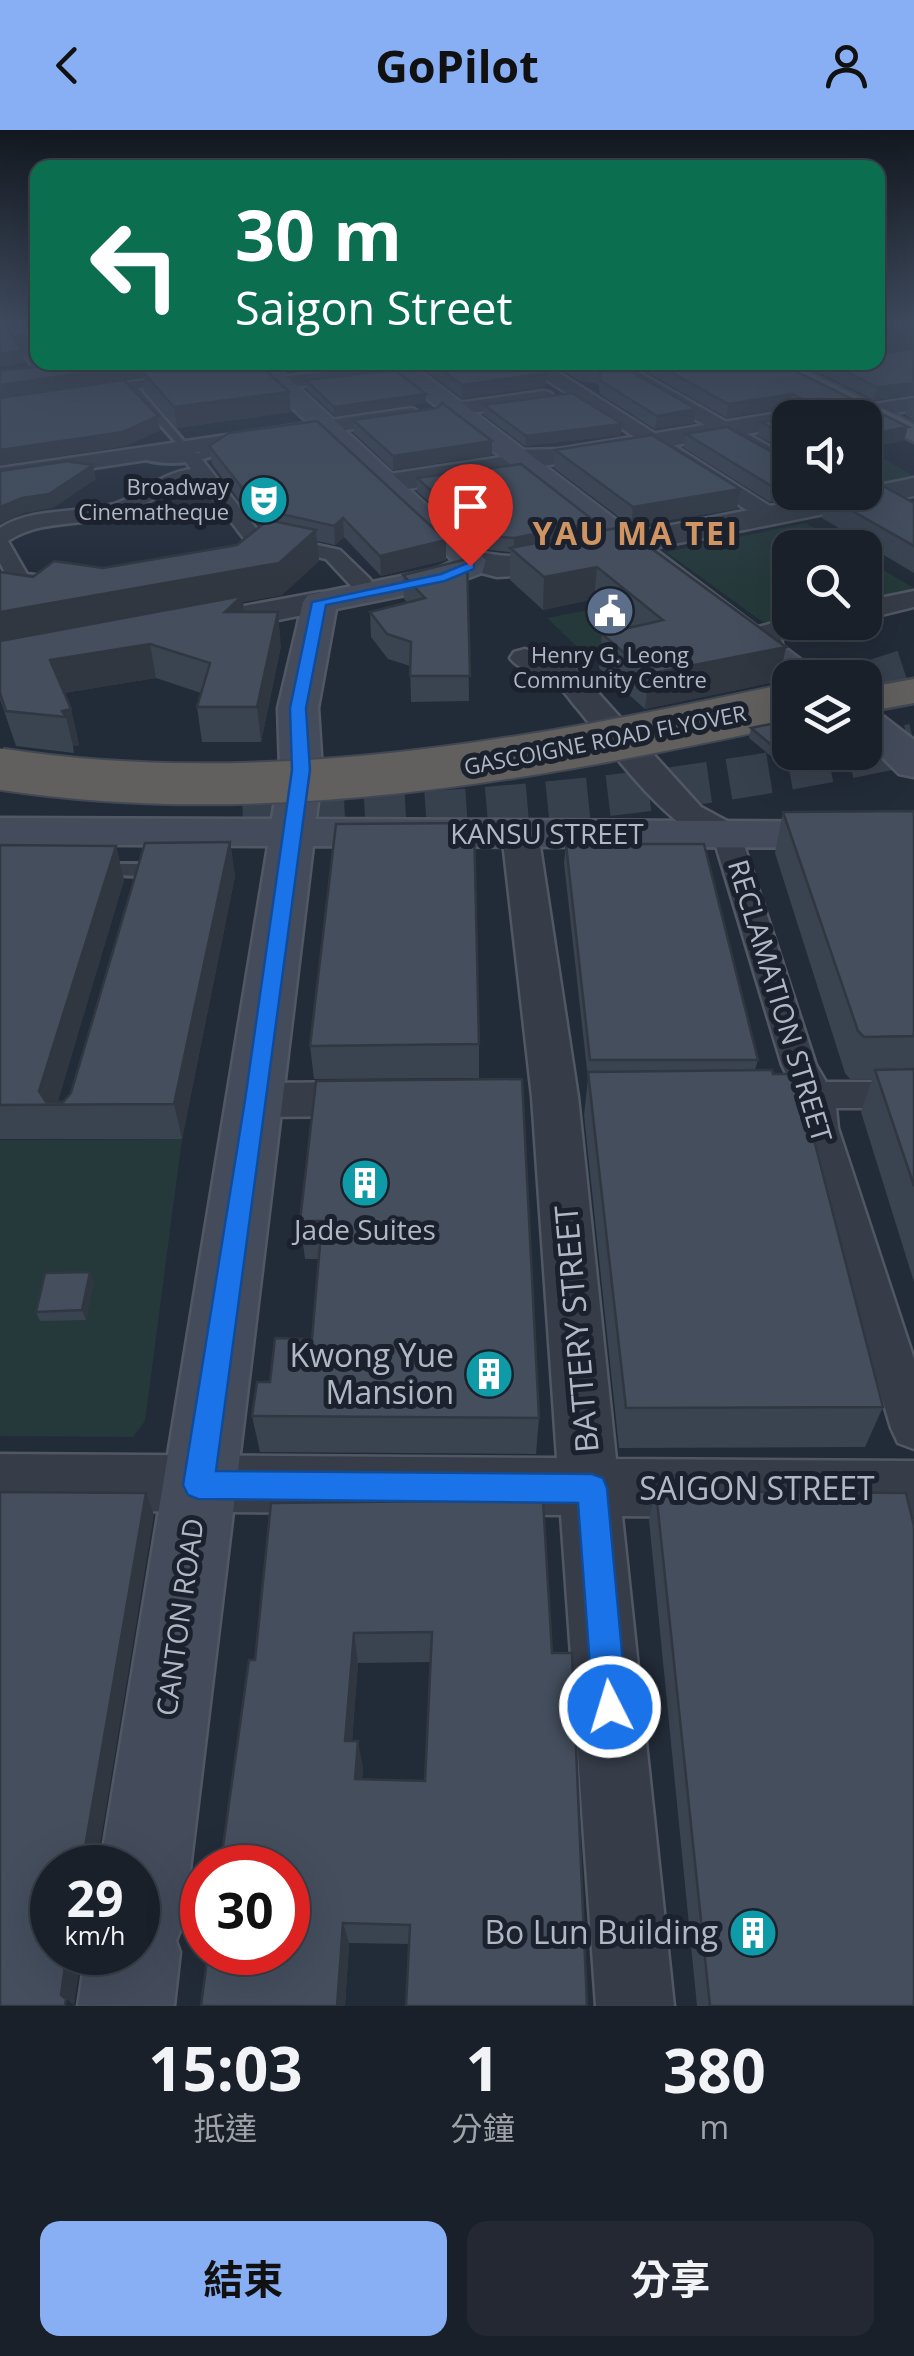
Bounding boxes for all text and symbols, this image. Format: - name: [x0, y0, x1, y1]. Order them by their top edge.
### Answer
- text: GoPilot: [375, 35, 539, 96]
- icon: back: [40, 38, 95, 93]
- icon: person: [819, 38, 874, 93]
- text: 30 m: [235, 186, 402, 282]
- icon: left: [70, 200, 200, 330]
- text: Saigon Street: [235, 277, 513, 338]
- map controls: [772, 400, 882, 770]
- button: sound: [772, 400, 882, 510]
- pin: [428, 464, 513, 567]
- place label: Broadway Cinematheque: [78, 471, 230, 526]
- theatre icon: Broadway Cinematheque: [238, 474, 290, 526]
- icon: arrive: [443, 479, 498, 534]
- district label: YAU MA TEI: [532, 511, 740, 554]
- button: search: [772, 530, 882, 640]
- public building icon: Henry G. Leong Community Centre: [584, 585, 636, 637]
- place label: Henry G. Leong Community Centre: [513, 639, 707, 694]
- button: layers: [772, 660, 882, 770]
- street label: GASCOIGNE ROAD FLYOVER: [461, 697, 749, 781]
- street label: KANSU STREET: [450, 814, 644, 852]
- street label: RECLAMATION STREET: [720, 855, 842, 1147]
- building icon: Jade Suites: [339, 1157, 391, 1209]
- street label: BATTERY STREET: [543, 1203, 608, 1455]
- place label: Jade Suites: [291, 1210, 436, 1248]
- place label: Kwong Yue Mansion: [290, 1333, 454, 1413]
- building icon: Kwong Yue Mansion: [463, 1348, 515, 1400]
- street label: SAIGON STREET: [639, 1466, 875, 1509]
- street label: CANTON ROAD: [146, 1516, 212, 1718]
- position arrow: [558, 1655, 662, 1759]
- speed limit sign: 30: [180, 1845, 310, 1975]
- text: 29: [66, 1864, 124, 1932]
- building icon: Bo Lun Building: [727, 1907, 779, 1959]
- place label: Bo Lun Building: [484, 1910, 718, 1953]
- text: km/h: [65, 1918, 125, 1952]
- text: 15:03: [148, 2027, 303, 2109]
- text: 1: [466, 2027, 500, 2109]
- text: 380: [663, 2029, 766, 2111]
- text: m: [700, 2105, 729, 2148]
- text: 抵達: [193, 2106, 257, 2149]
- text: 分鐘: [451, 2106, 515, 2149]
- button: 結束: [40, 2221, 447, 2336]
- button: 分享: [467, 2221, 874, 2336]

